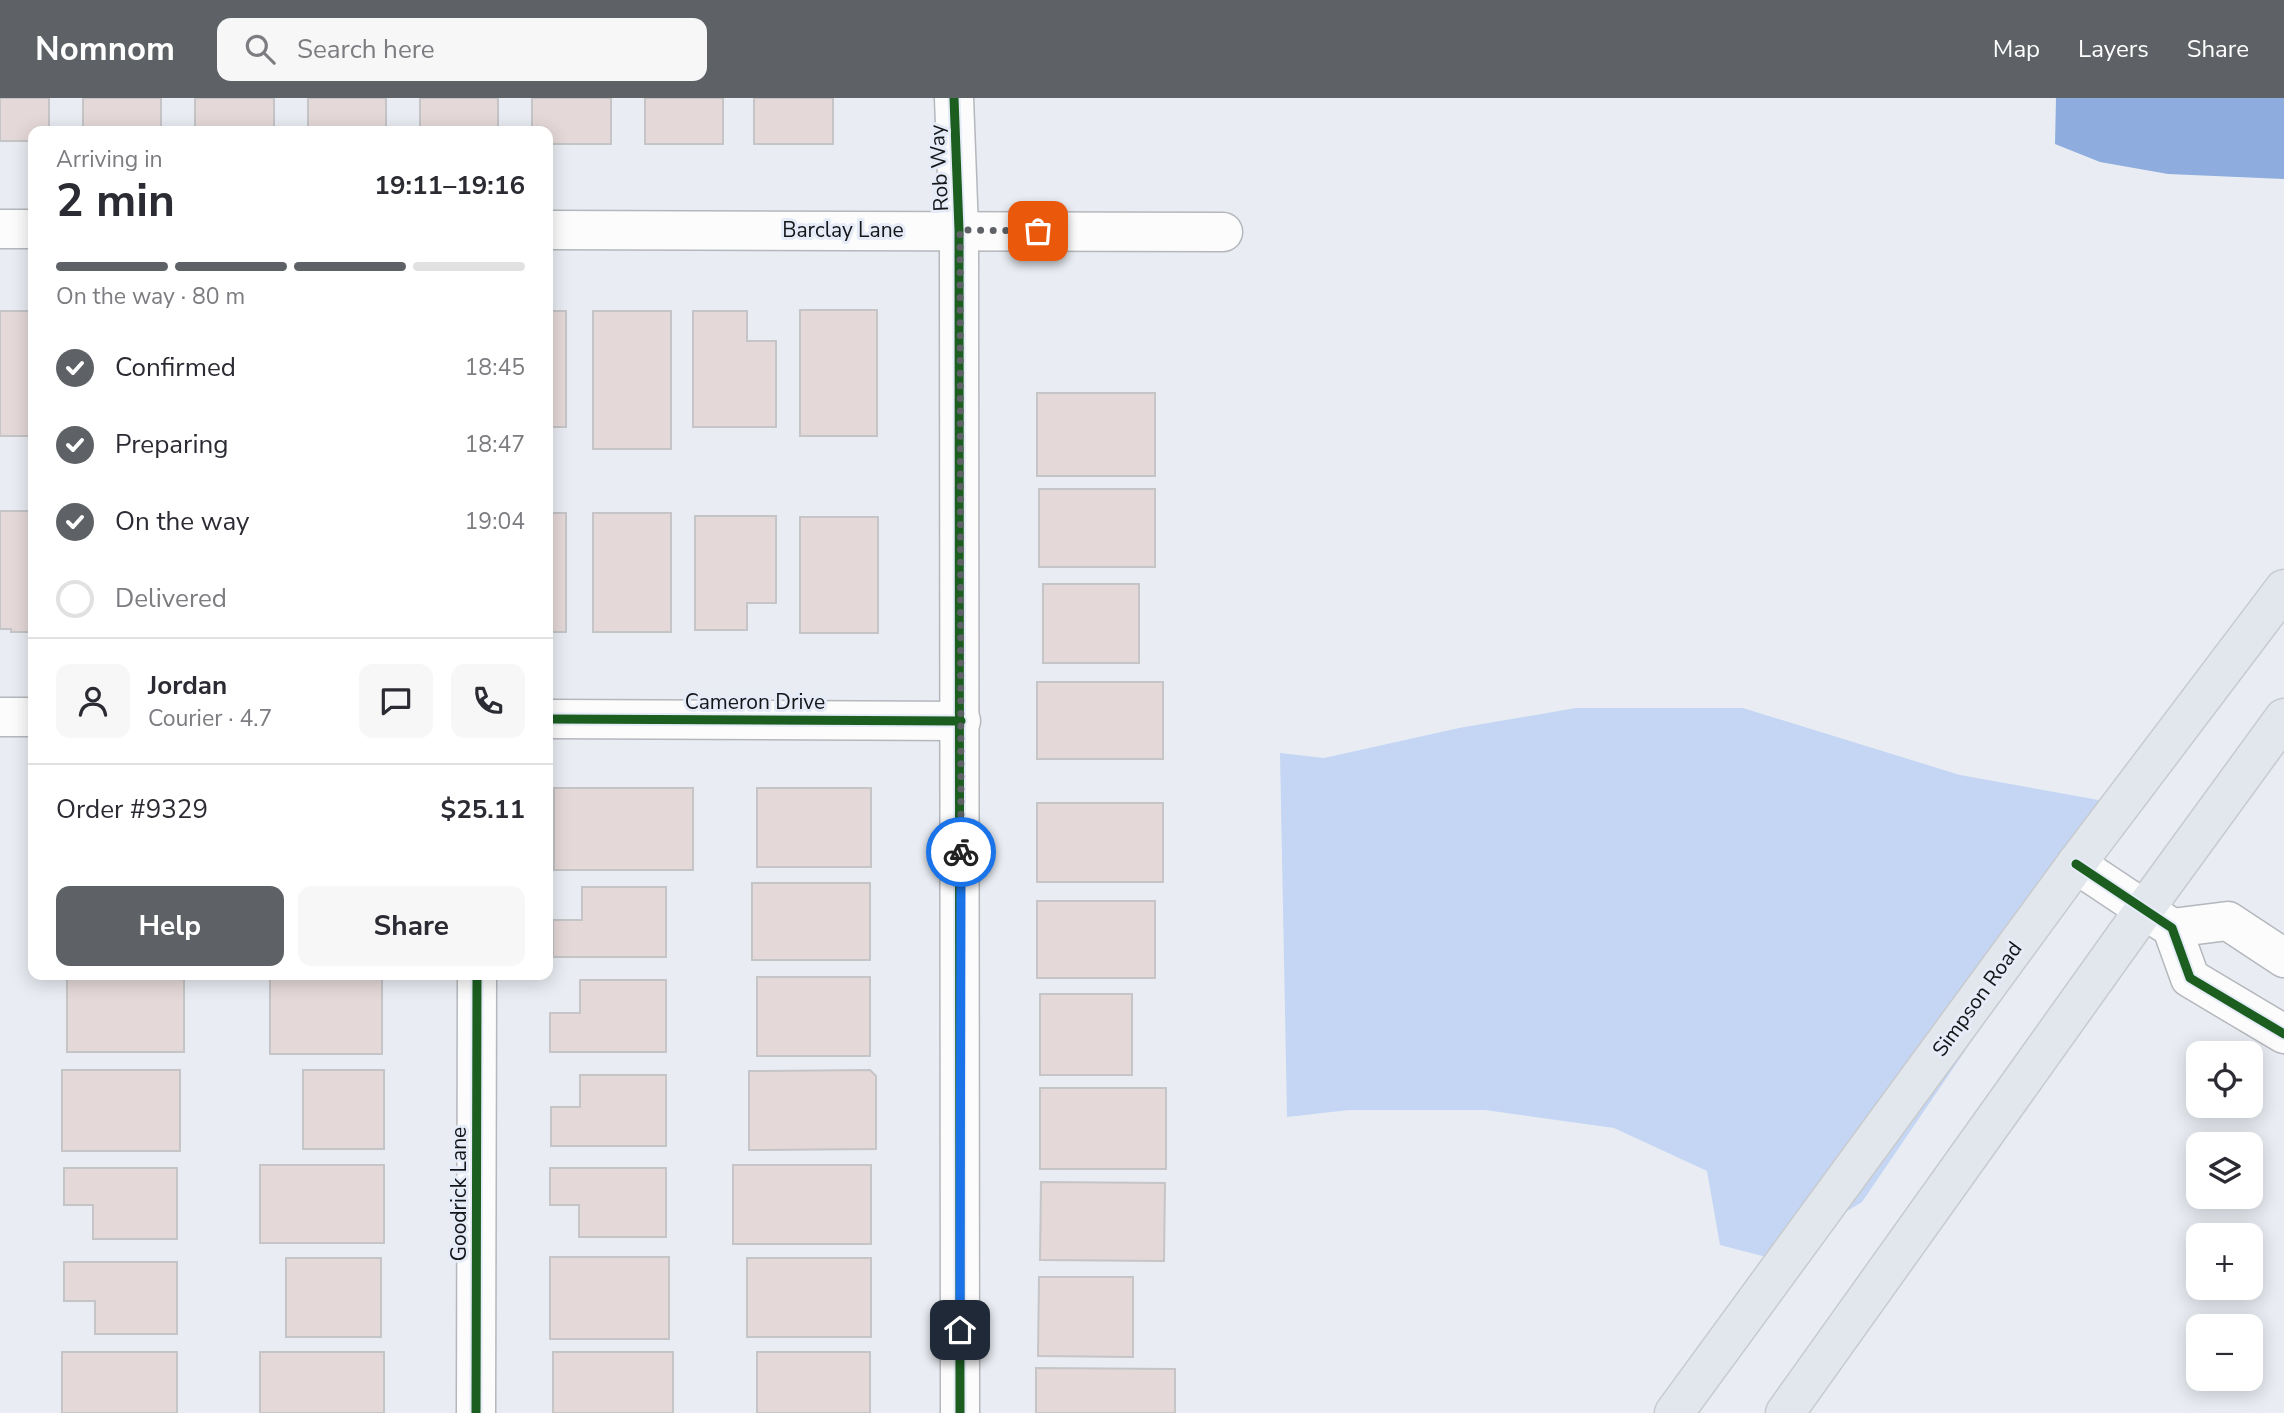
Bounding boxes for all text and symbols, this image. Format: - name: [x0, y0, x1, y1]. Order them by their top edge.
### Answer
- search box: [217, 18, 707, 81]
- text: Nomnom: [35, 27, 175, 72]
- icon: search: [241, 30, 279, 68]
- text: Search here: [297, 32, 435, 67]
- text: Map: [1993, 33, 2040, 65]
- text: Layers: [2078, 33, 2149, 65]
- text: Share: [2187, 33, 2249, 65]
- street label: Rob Way: [923, 124, 955, 212]
- text: Arriving in: [56, 144, 163, 175]
- text: 19:11–19:16: [374, 168, 525, 203]
- text: 2 min: [56, 169, 175, 232]
- pin: [1008, 201, 1068, 261]
- icon: bag: [1019, 212, 1057, 250]
- street label: Barclay Lane: [782, 216, 904, 244]
- text: On the way · 80 m: [56, 281, 245, 312]
- icon: check: [56, 349, 94, 387]
- text: Confirmed: [115, 350, 236, 385]
- text: 18:45: [465, 352, 525, 383]
- icon: check: [56, 426, 94, 464]
- text: Preparing: [115, 427, 228, 462]
- text: 18:47: [465, 429, 525, 460]
- icon: check: [56, 503, 94, 541]
- text: On the way: [115, 504, 249, 539]
- text: 19:04: [465, 506, 525, 537]
- text: Delivered: [115, 581, 227, 616]
- button: person: [56, 664, 130, 738]
- button: chat: [359, 664, 433, 738]
- button: phone: [451, 664, 525, 738]
- text: Jordan: [148, 668, 227, 703]
- street label: Cameron Drive: [685, 688, 825, 716]
- text: Courier · 4.7: [148, 703, 272, 734]
- text: Order #9329: [56, 792, 208, 827]
- text: $25.11: [441, 792, 525, 827]
- courier: [926, 817, 996, 887]
- icon: bike: [942, 833, 980, 871]
- button: Help: [56, 886, 284, 966]
- button: Share: [298, 886, 525, 966]
- street label: Simpson Road: [1926, 936, 2028, 1062]
- map controls: [2186, 1041, 2263, 1391]
- button: locate: [2186, 1041, 2263, 1118]
- street label: Goodrick Lane: [445, 1127, 473, 1261]
- button: layers: [2186, 1132, 2263, 1209]
- button: +: [2186, 1223, 2263, 1300]
- pin: [930, 1300, 990, 1360]
- icon: home: [941, 1311, 979, 1349]
- button: −: [2186, 1314, 2263, 1391]

